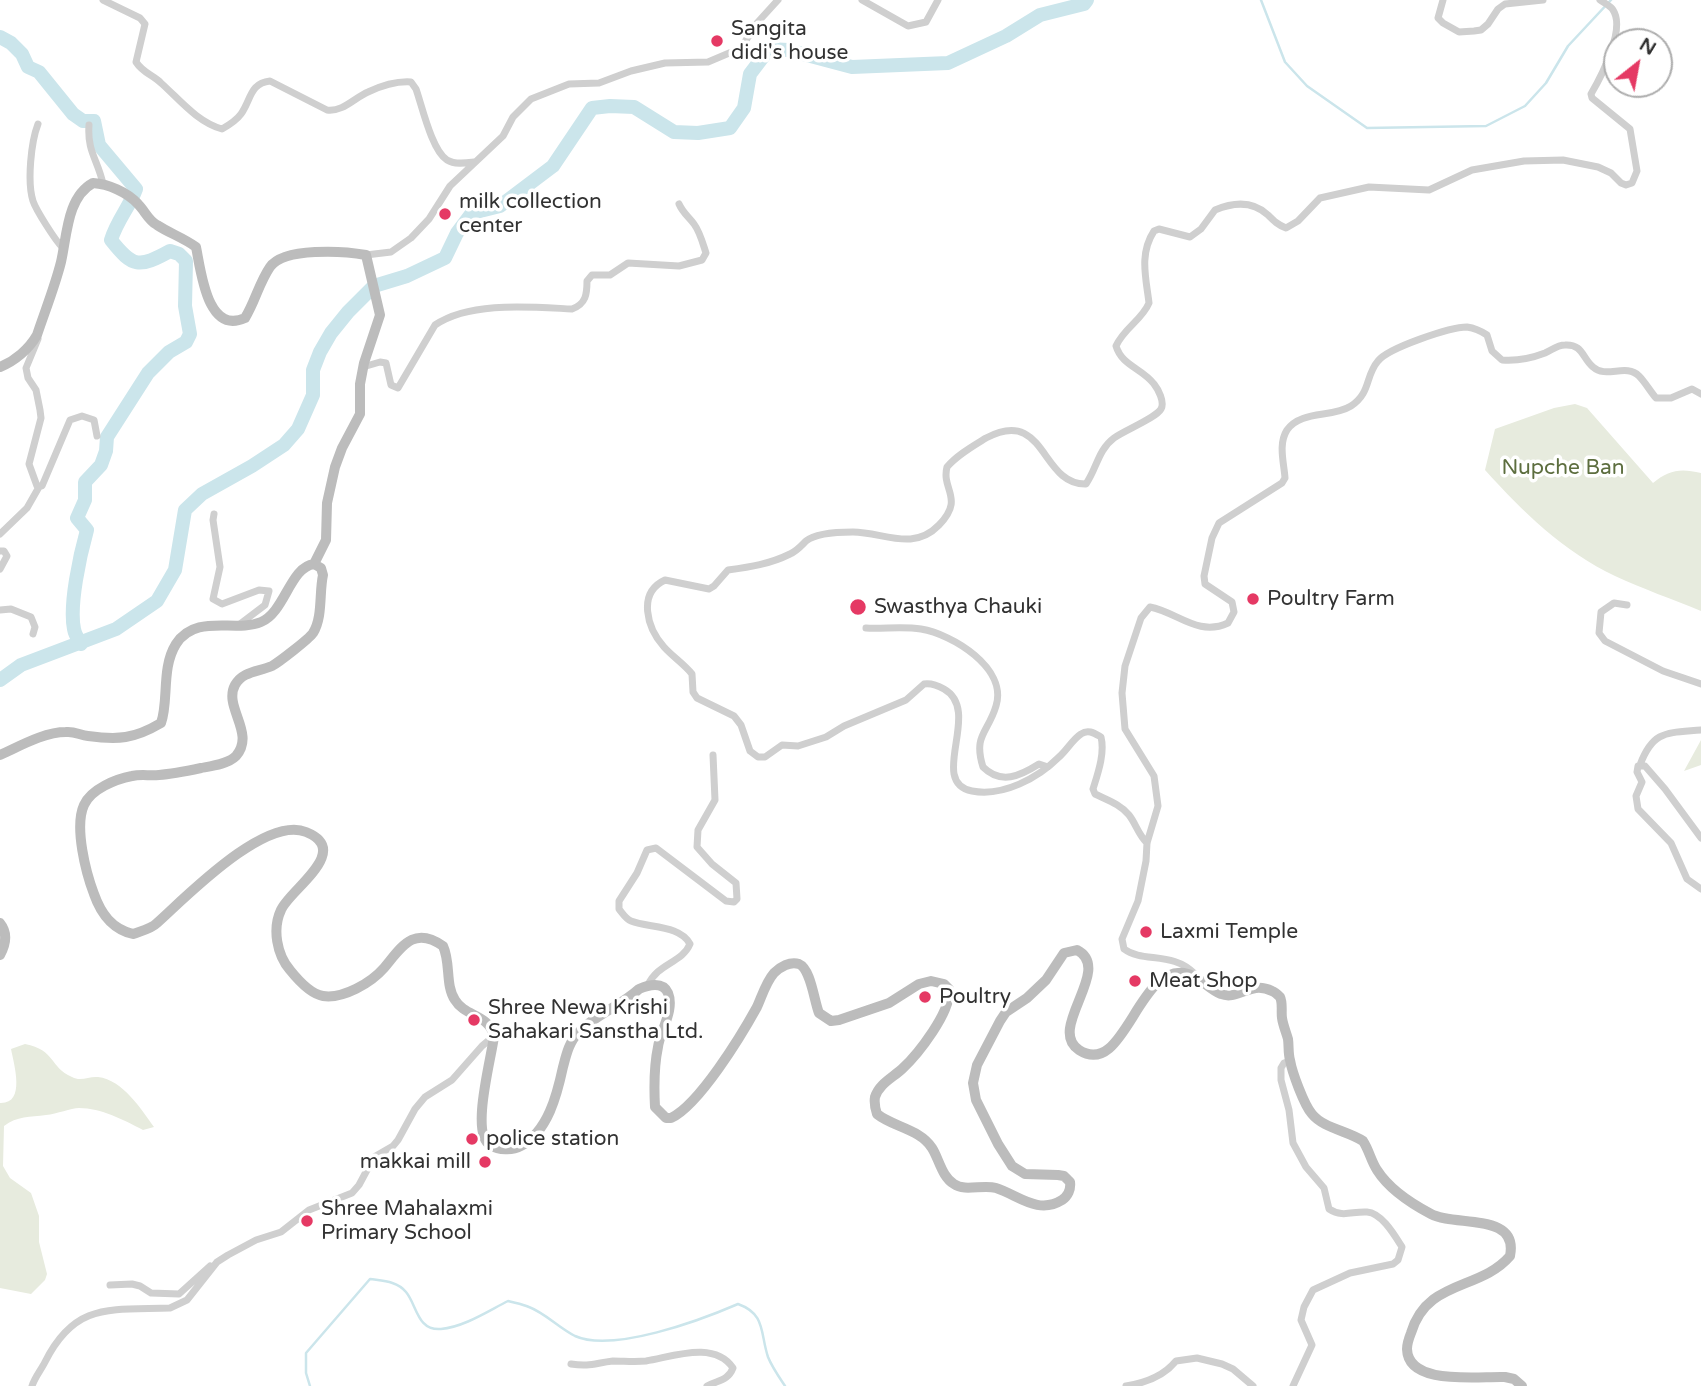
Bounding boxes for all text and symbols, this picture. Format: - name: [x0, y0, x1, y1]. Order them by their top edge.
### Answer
- place label: Sangita didi's house: [731, 16, 848, 66]
- north arrow: [1603, 28, 1673, 98]
- marker: Sangita didi's house: [709, 33, 725, 49]
- text: N: [1636, 33, 1660, 60]
- place label: milk collection center: [459, 189, 602, 239]
- marker: milk collection center: [437, 206, 453, 222]
- park label: Nupche Ban: [1501, 455, 1625, 481]
- place label: Poultry Farm: [1267, 586, 1395, 612]
- marker: Poultry Farm: [1245, 591, 1261, 607]
- place label: Swasthya Chauki: [874, 594, 1042, 620]
- marker: Swasthya Chauki: [848, 597, 868, 617]
- place label: Laxmi Temple: [1160, 919, 1298, 945]
- marker: Laxmi Temple: [1138, 924, 1154, 940]
- place label: Meat Shop: [1149, 968, 1257, 994]
- marker: Meat Shop: [1127, 973, 1143, 989]
- place label: Poultry: [939, 984, 1011, 1010]
- marker: Poultry: [917, 989, 933, 1005]
- place label: Shree Newa Krishi Sahakari Sanstha Ltd.: [488, 995, 703, 1045]
- marker: Shree Newa Krishi Sahakari Sanstha Ltd.: [466, 1012, 482, 1028]
- place label: police station: [486, 1126, 619, 1152]
- marker: police station: [464, 1131, 480, 1147]
- place label: makkai mill: [360, 1149, 471, 1175]
- marker: makkai mill: [477, 1154, 493, 1170]
- place label: Shree Mahalaxmi Primary School: [321, 1196, 493, 1246]
- marker: Shree Mahalaxmi Primary School: [299, 1213, 315, 1229]

